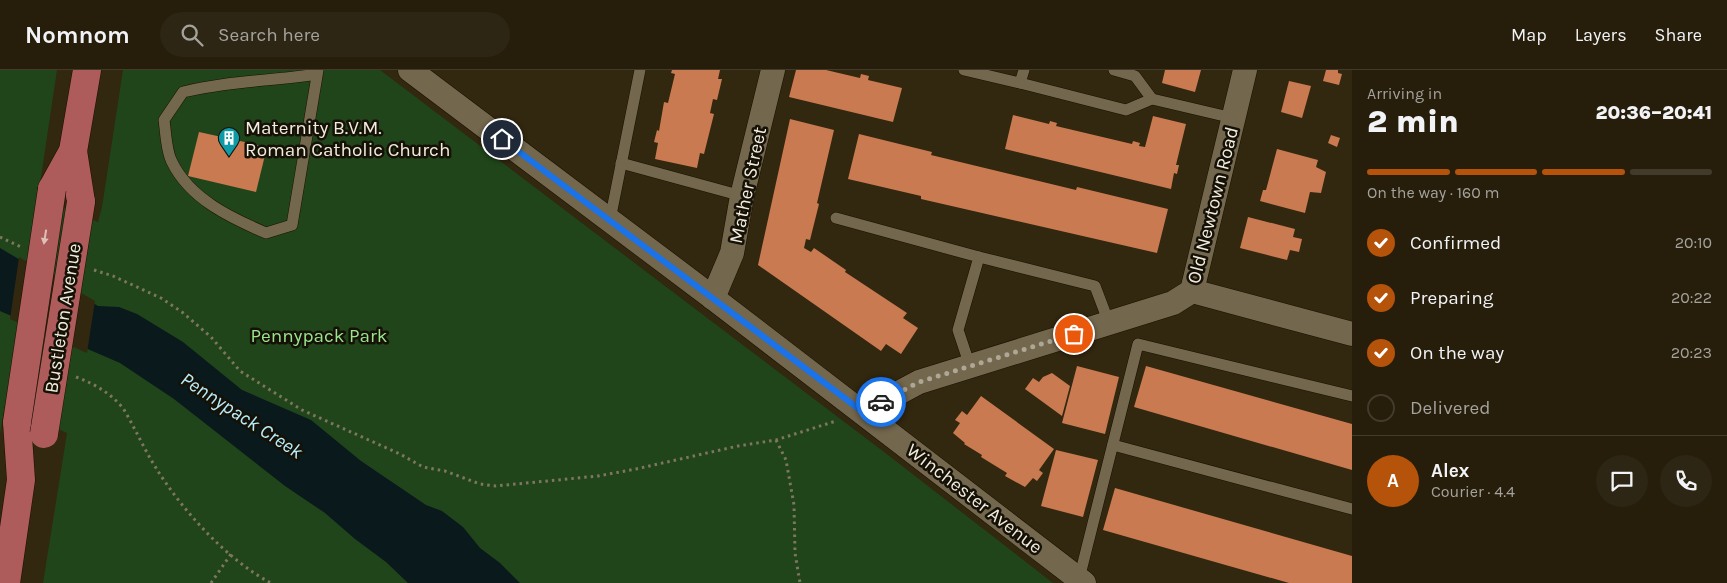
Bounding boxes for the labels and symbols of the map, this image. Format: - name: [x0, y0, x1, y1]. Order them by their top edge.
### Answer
- place label: Maternity B.V.M. Roman Catholic Church: [245, 117, 450, 161]
- pin: [481, 118, 523, 160]
- street label: Mather Street: [725, 125, 771, 245]
- street label: Old Newtown Road: [1183, 125, 1243, 286]
- building icon: Maternity B.V.M. Roman Catholic Church: [217, 126, 241, 157]
- one-way arrow: [41, 229, 49, 245]
- street label: Bustleton Avenue: [40, 242, 86, 395]
- pin: [1053, 313, 1095, 355]
- park label: Pennypack Park: [250, 325, 388, 347]
- water label: Pennypack Creek: [176, 367, 308, 464]
- courier: [856, 377, 906, 427]
- street label: Winchester Avenue: [902, 439, 1047, 559]

